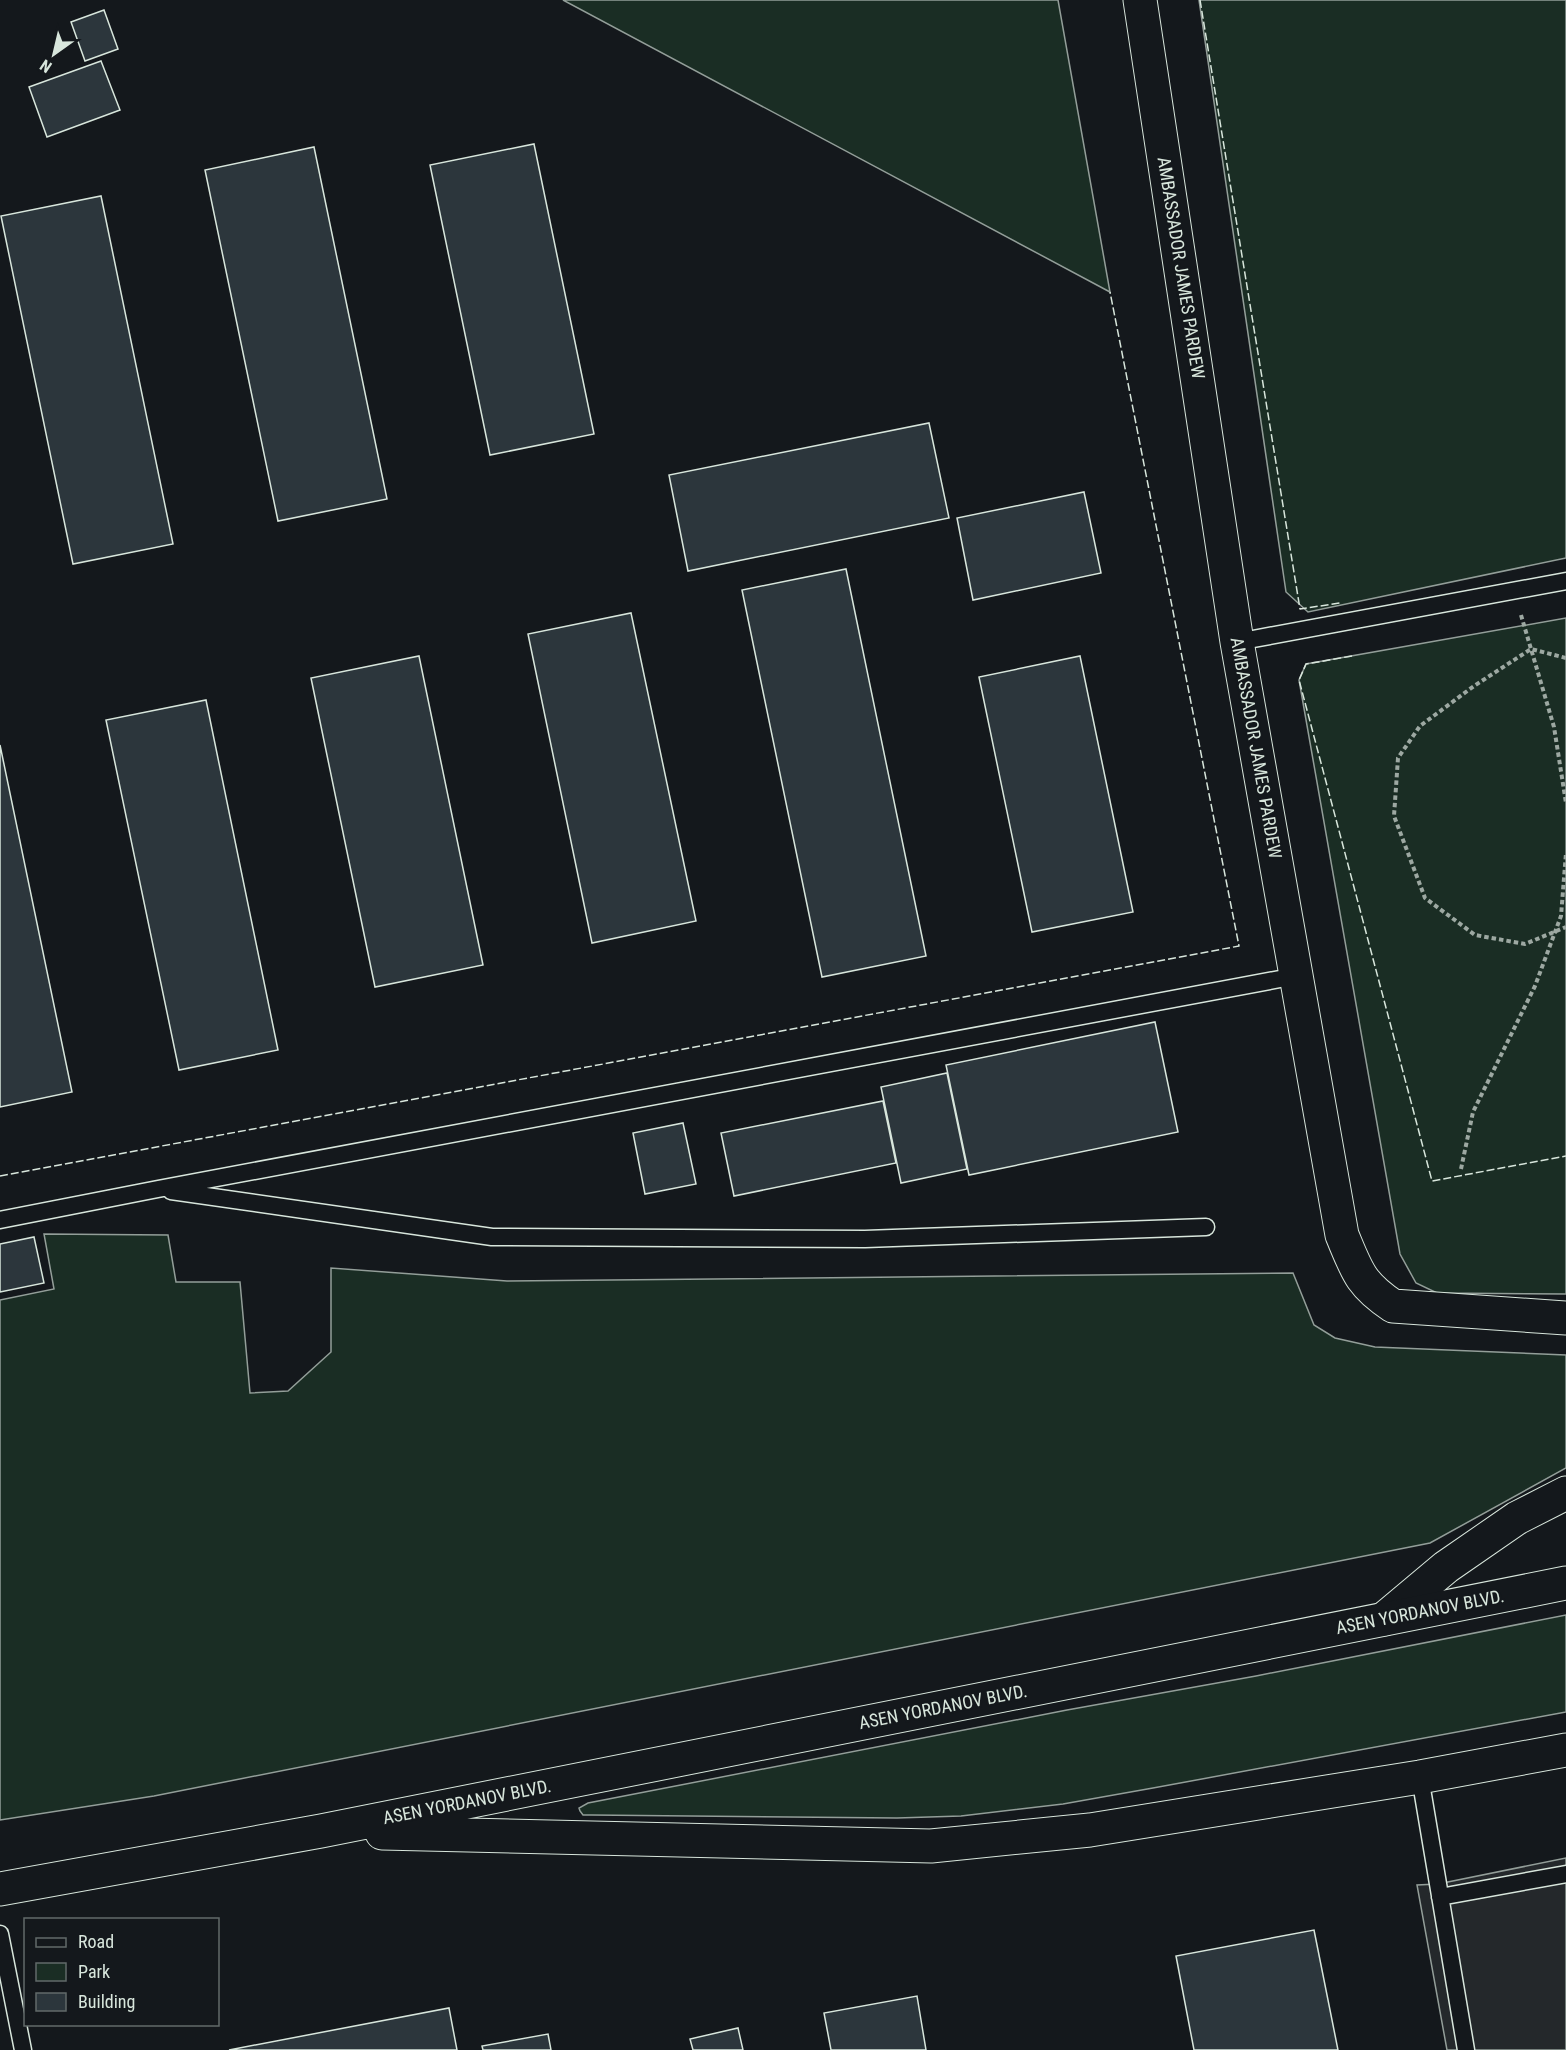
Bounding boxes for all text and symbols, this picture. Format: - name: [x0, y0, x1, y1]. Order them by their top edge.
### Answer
- north arrow: [24, 24, 84, 84]
- text: N: [37, 55, 55, 77]
- street label: AMBASSADOR JAMES PARDEW: [1154, 155, 1209, 381]
- street label: AMBASSADOR JAMES PARDEW: [1227, 636, 1286, 861]
- street label: ASEN YORDANOV BLVD.: [1334, 1585, 1506, 1638]
- street label: ASEN YORDANOV BLVD.: [857, 1680, 1029, 1733]
- street label: ASEN YORDANOV BLVD.: [381, 1775, 553, 1828]
- legend: [24, 1918, 219, 2026]
- text: Road: [78, 1931, 114, 1952]
- text: Park: [78, 1961, 110, 1982]
- text: Building: [78, 1991, 135, 2012]

